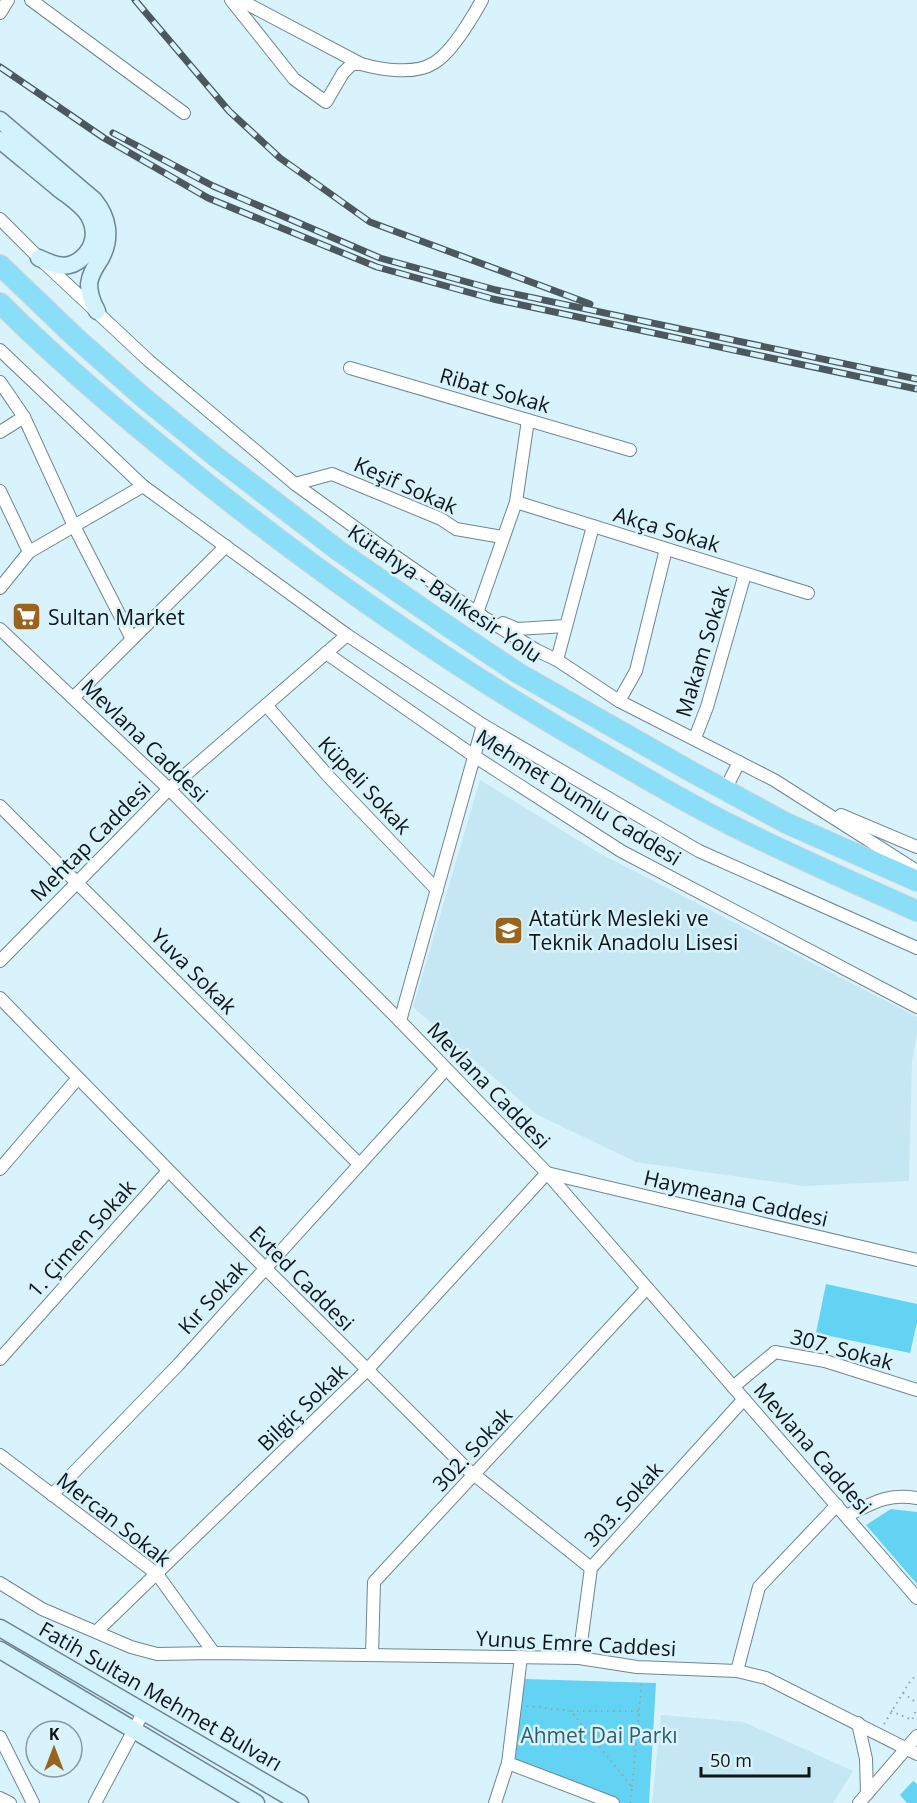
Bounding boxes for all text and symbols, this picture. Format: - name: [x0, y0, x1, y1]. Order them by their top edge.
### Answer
- street label: Ribat Sokak: [437, 361, 553, 419]
- street label: Keşif Sokak: [350, 450, 462, 520]
- street label: Akça Sokak: [611, 500, 723, 558]
- street label: Kütahya - Balıkesir Yolu: [343, 518, 547, 668]
- street label: Makam Sokak: [669, 582, 735, 720]
- supermarket icon: Sultan Market: [11, 601, 43, 633]
- place label: Sultan Market: [48, 603, 185, 631]
- street label: Mevlana Caddesi: [76, 672, 214, 808]
- street label: Mehmet Dumlu Caddesi: [471, 722, 687, 872]
- street label: Küpeli Sokak: [312, 730, 418, 840]
- street label: Mehtap Caddesi: [24, 775, 156, 907]
- place label: Atatürk Mesleki ve Teknik Anadolu Lisesi: [529, 904, 738, 956]
- school or university icon: Atatürk Mesleki ve Teknik Anadolu Lisesi: [492, 914, 524, 946]
- street label: Yuva Sokak: [145, 922, 243, 1020]
- street label: Mevlana Caddesi: [421, 1016, 557, 1154]
- street label: Haymeana Caddesi: [641, 1163, 831, 1233]
- street label: 1. Çimen Sokak: [21, 1173, 141, 1303]
- street label: Evted Caddesi: [244, 1220, 360, 1336]
- street label: Kır Sokak: [171, 1254, 253, 1340]
- street label: 307. Sokak: [788, 1322, 896, 1376]
- street label: Bilgiç Sokak: [251, 1357, 353, 1457]
- street label: Mevlana Caddesi: [748, 1376, 878, 1520]
- street label: 302. Sokak: [426, 1401, 518, 1497]
- street label: 303. Sokak: [578, 1456, 668, 1552]
- street label: Mercan Sokak: [51, 1466, 177, 1572]
- street label: Fatih Sultan Mehmet Bulvarı: [34, 1615, 288, 1777]
- street label: Yunus Emre Caddesi: [475, 1624, 677, 1662]
- north arrow: [24, 1719, 84, 1779]
- park label: Ahmet Dai Parkı: [520, 1721, 678, 1749]
- text: K: [49, 1723, 60, 1745]
- scale bar: [701, 1740, 809, 1778]
- text: 50 m: [710, 1748, 752, 1772]

